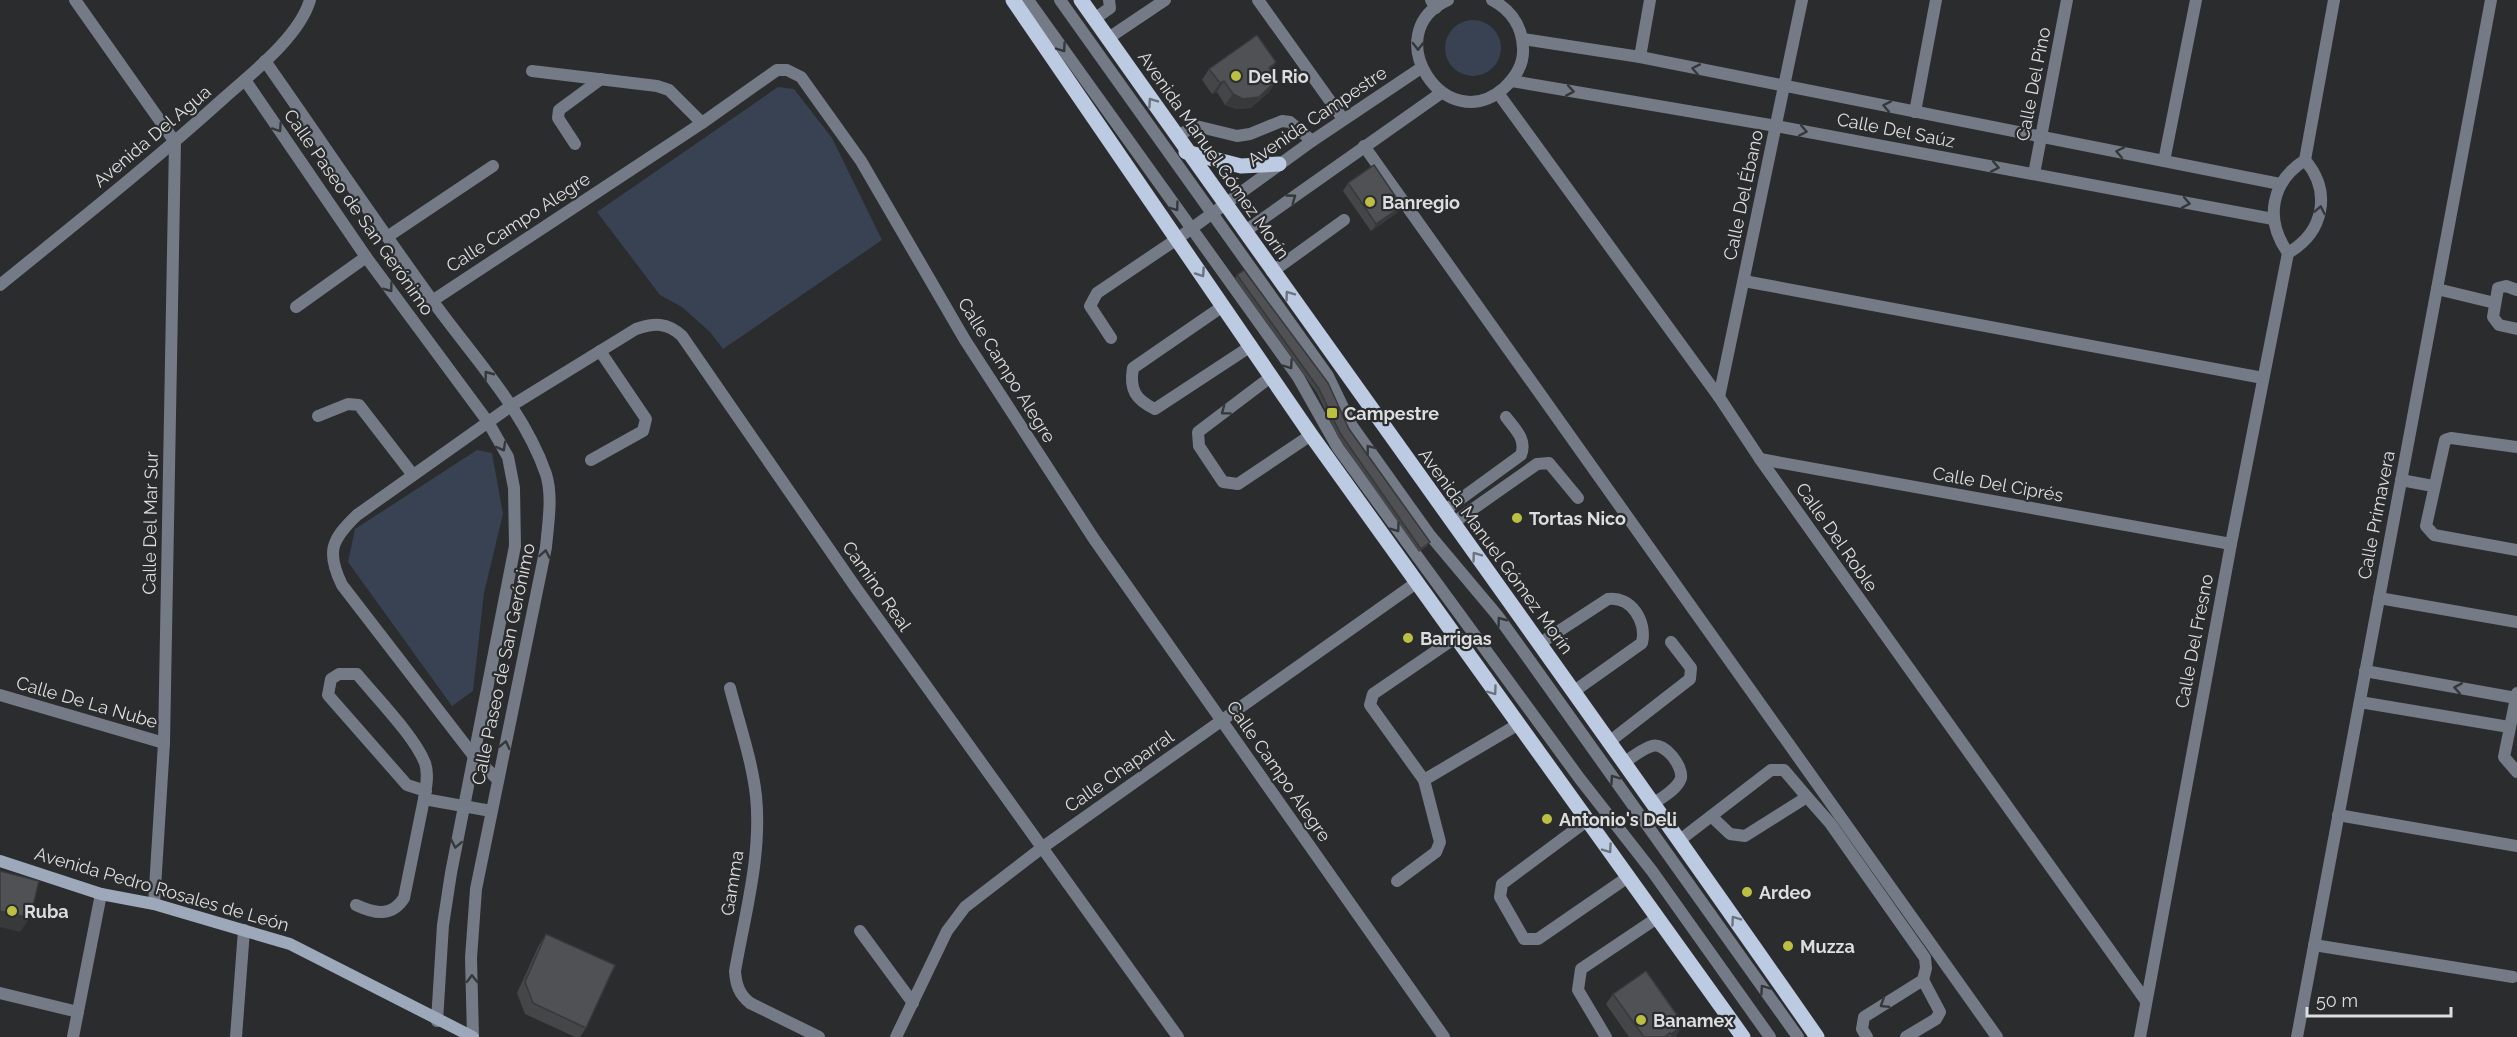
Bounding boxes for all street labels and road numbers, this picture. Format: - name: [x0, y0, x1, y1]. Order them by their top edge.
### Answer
- street label: Calle Del Pino: [2012, 25, 2054, 143]
- street label: Avenida Manuel Gómez Morín: [1134, 47, 1294, 263]
- street label: Avenida Campestre: [1244, 61, 1391, 170]
- street label: Avenida Del Agua: [89, 81, 215, 191]
- street label: Calle Paseo de San Gerónimo: [280, 105, 438, 319]
- street label: Calle Del Saúz: [1835, 108, 1957, 152]
- street label: Calle Del Ébano: [1718, 127, 1767, 262]
- street label: Calle Campo Alegre: [442, 167, 594, 276]
- street label: Calle Campo Alegre: [954, 294, 1060, 447]
- street label: Avenida Manuel Gómez Morín: [1414, 444, 1578, 658]
- street label: Calle Primavera: [2353, 449, 2399, 581]
- street label: Calle Del Mar Sur: [138, 450, 162, 595]
- street label: Calle Del Ciprés: [1931, 462, 2065, 506]
- street label: Calle Del Roble: [1792, 478, 1883, 596]
- street label: Camino Real: [838, 537, 916, 635]
- street label: Calle Paseo de San Gerónimo: [467, 541, 539, 787]
- street label: Calle Del Fresno: [2171, 572, 2217, 710]
- street label: Calle De La Nube: [14, 672, 161, 732]
- street label: Calle Campo Alegre: [1223, 697, 1336, 846]
- street label: Calle Chaparral: [1061, 726, 1178, 816]
- street label: Avenida Pedro Rosales de León: [33, 843, 291, 935]
- street label: Gamma: [716, 849, 748, 917]

